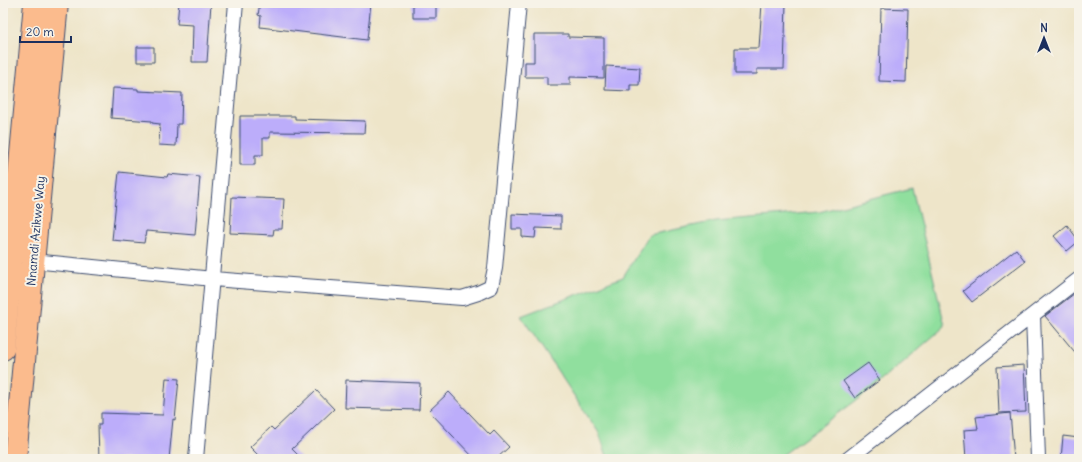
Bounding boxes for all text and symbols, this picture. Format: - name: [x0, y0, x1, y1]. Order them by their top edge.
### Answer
- scale bar: [20, 18, 71, 44]
- north arrow: [1024, 18, 1064, 58]
- text: N: [1040, 21, 1048, 35]
- text: 20 m: [26, 24, 54, 39]
- street label: Nnamdi Azikwe Way: [23, 175, 48, 287]

